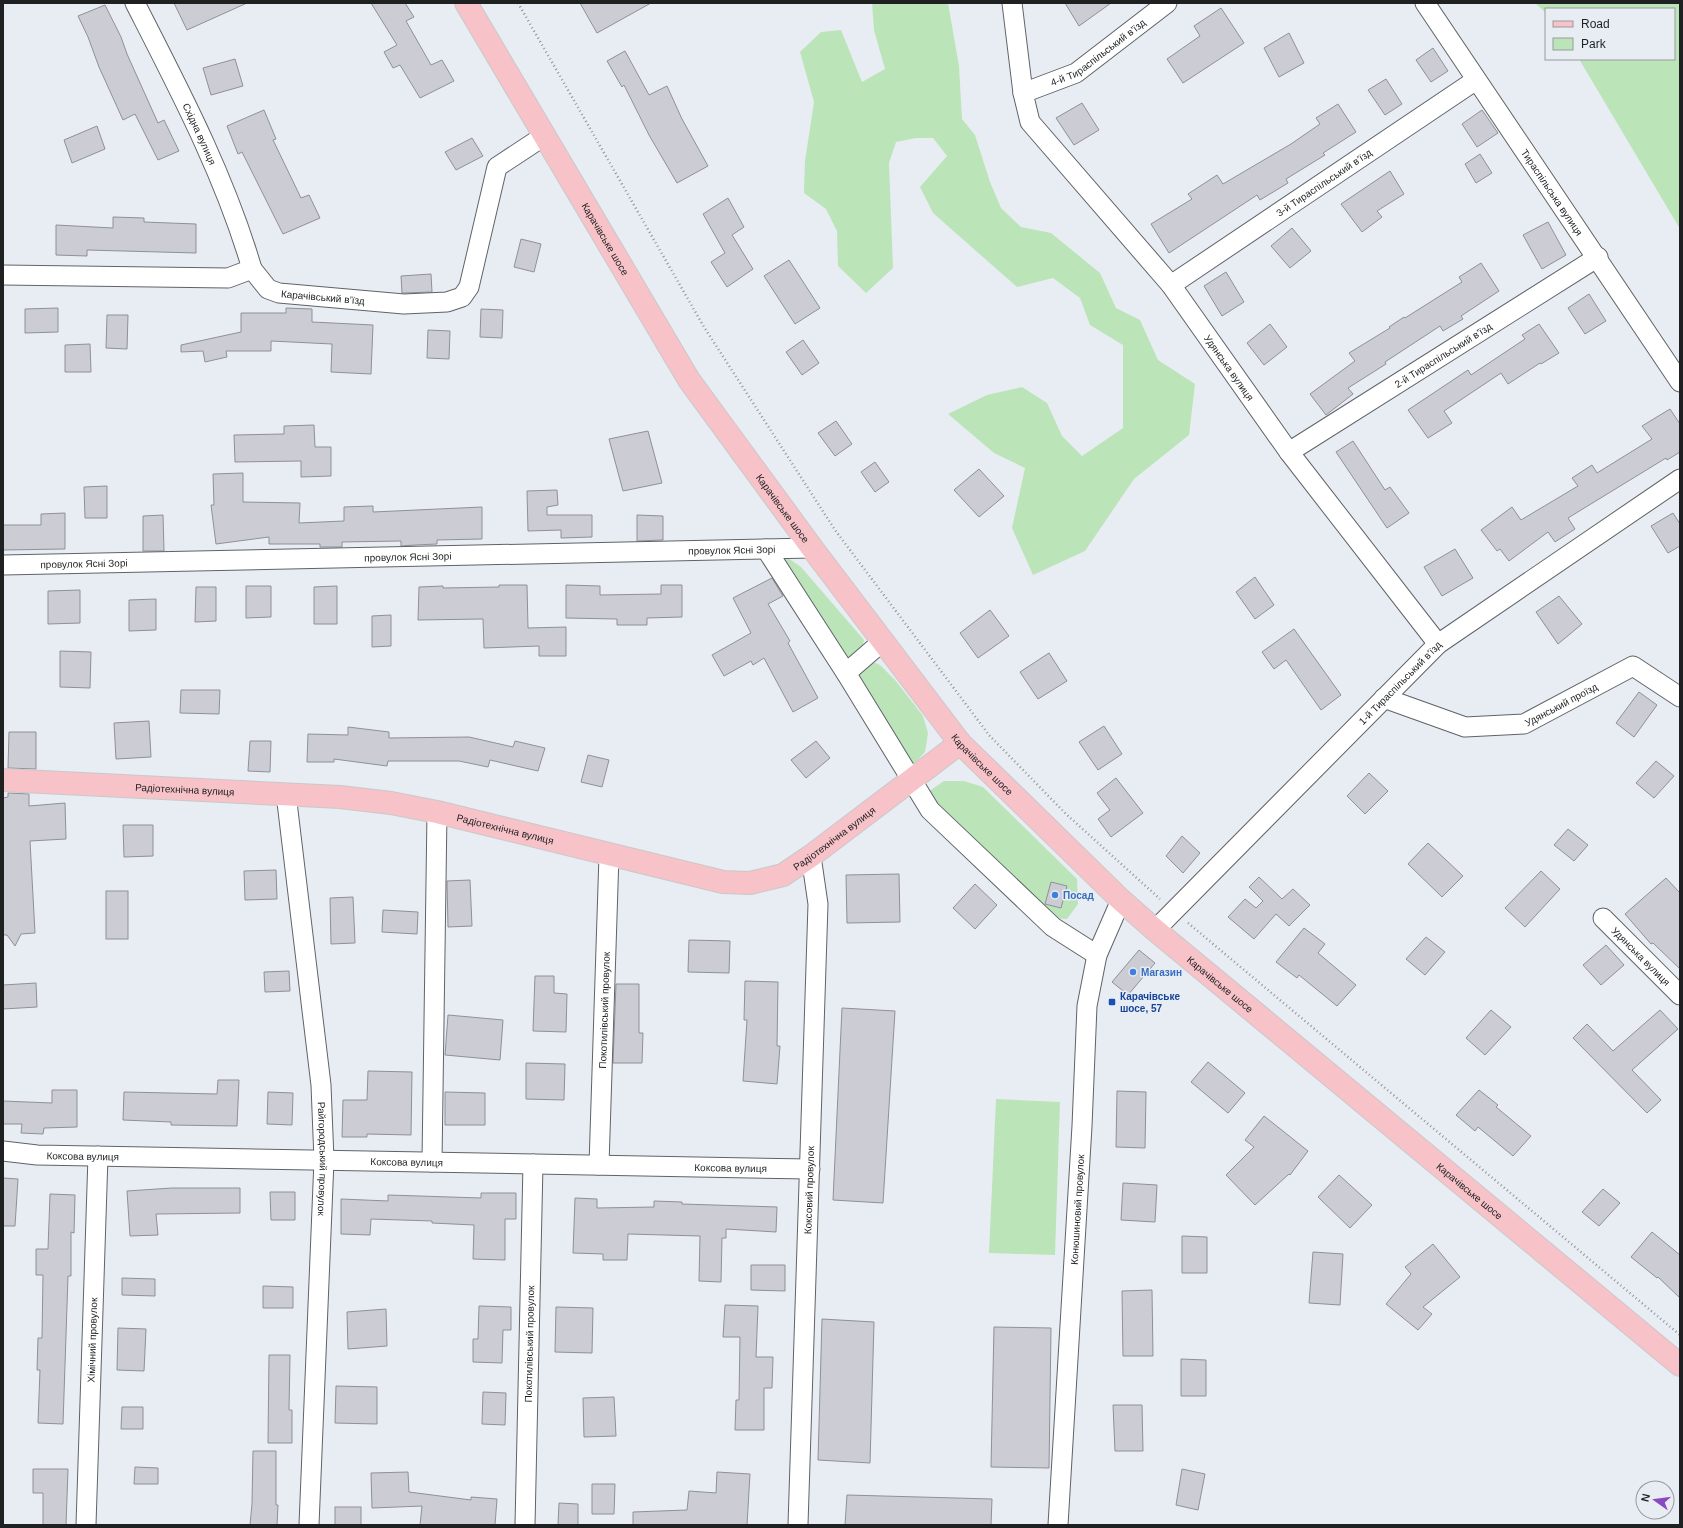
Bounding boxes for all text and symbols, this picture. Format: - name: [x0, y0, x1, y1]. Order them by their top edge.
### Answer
- legend: [1545, 8, 1675, 60]
- street label: 4-й Тираспільський в’їзд: [1049, 17, 1148, 88]
- text: Road: [1581, 17, 1610, 31]
- text: Park: [1581, 37, 1607, 51]
- street label: Східна вулиця: [180, 101, 218, 167]
- street label: 3-й Тираспільський в’їзд: [1274, 147, 1374, 219]
- street label: Тираспільська вулиця: [1519, 147, 1585, 238]
- street label: Карачівське шосе: [579, 201, 631, 278]
- street label: Карачівський в’їзд: [280, 288, 365, 307]
- street label: 2-й Тираспільський в’їзд: [1393, 321, 1494, 390]
- street label: Удянська вулиця: [1202, 333, 1256, 403]
- street label: Карачівське шосе: [754, 472, 811, 545]
- street label: провулок Ясні Зорі: [688, 544, 776, 557]
- street label: провулок Ясні Зорі: [364, 551, 452, 563]
- street label: провулок Ясні Зорі: [40, 557, 128, 570]
- street label: 1-й Тираспільський в’їзд: [1357, 639, 1444, 727]
- street label: Удянський проїзд: [1523, 681, 1599, 729]
- street label: Карачівське шосе: [949, 732, 1015, 798]
- street label: Радіотехнічна вулиця: [135, 782, 235, 798]
- street label: Радіотехнічна вулиця: [791, 804, 877, 873]
- street label: Радіотехнічна вулиця: [456, 812, 555, 846]
- marker: Посад: [1050, 890, 1060, 900]
- place label: Посад: [1063, 890, 1094, 901]
- street label: Удянська вулиця: [1609, 925, 1672, 988]
- street label: Покотилівський провулок: [597, 951, 612, 1069]
- street label: Карачівське шосе: [1185, 954, 1255, 1015]
- marker: Магазин: [1128, 967, 1138, 977]
- place label: Магазин: [1141, 967, 1182, 978]
- place label: Карачівське шосе, 57: [1120, 991, 1180, 1014]
- marker: Карачівське шосе, 57: [1107, 997, 1117, 1007]
- street label: Райгородський провулок: [316, 1102, 329, 1217]
- street label: Коксовий провулок: [802, 1145, 816, 1234]
- street label: Коксова вулиця: [46, 1150, 119, 1162]
- street label: Конюшиновий провулок: [1069, 1153, 1086, 1265]
- street label: Коксова вулиця: [370, 1156, 443, 1168]
- street label: Карачівське шосе: [1434, 1161, 1505, 1222]
- street label: Коксова вулиця: [694, 1162, 767, 1174]
- street label: Покотилівський провулок: [523, 1285, 536, 1403]
- street label: Хімічний провулок: [86, 1297, 99, 1383]
- north arrow: [1635, 1480, 1675, 1520]
- text: N: [1639, 1492, 1652, 1503]

